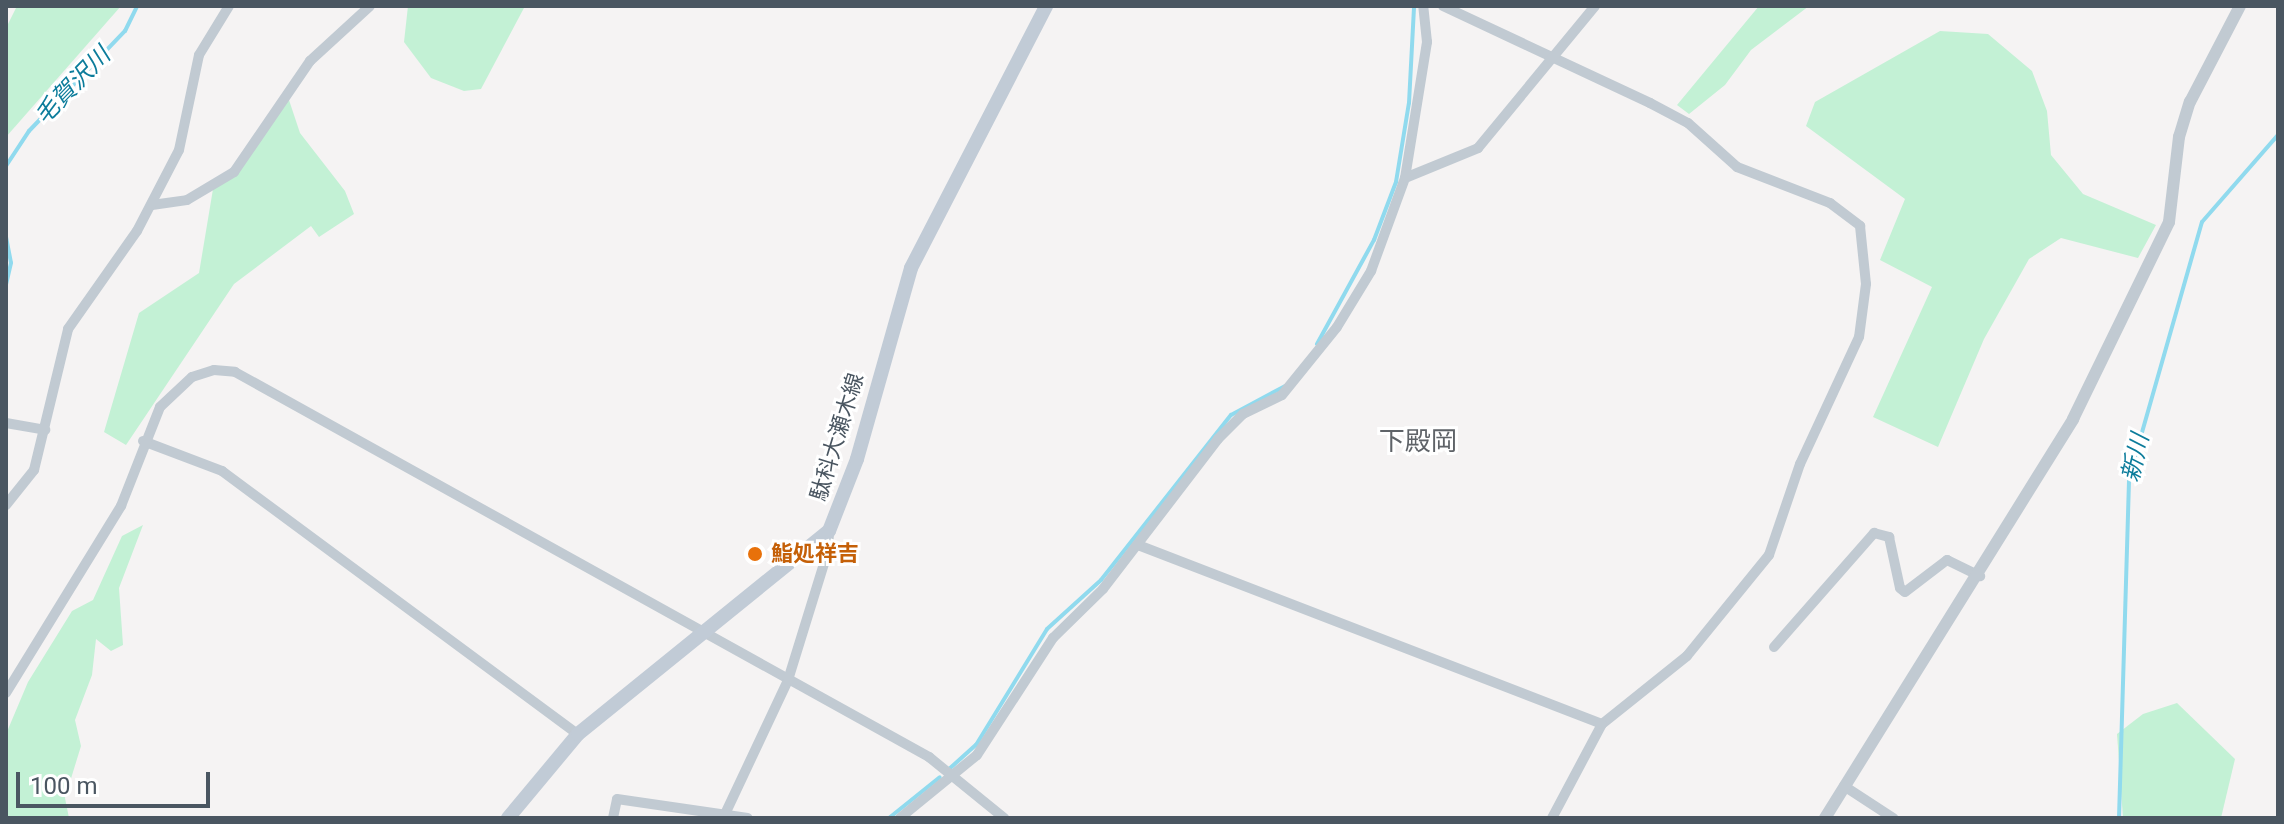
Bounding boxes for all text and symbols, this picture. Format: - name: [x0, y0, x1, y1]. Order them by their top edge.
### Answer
- water label: 毛賀沢川: [29, 41, 117, 131]
- street label: 駄科大瀬木線: [805, 370, 869, 504]
- district label: 下殿岡: [1379, 426, 1457, 458]
- water label: 新川: [2117, 431, 2155, 485]
- place label: 鮨処祥吉: [771, 541, 859, 567]
- marker: 鮨処祥吉: [746, 545, 764, 563]
- scale bar: [20, 756, 214, 806]
- text: 100 m: [30, 772, 97, 800]

